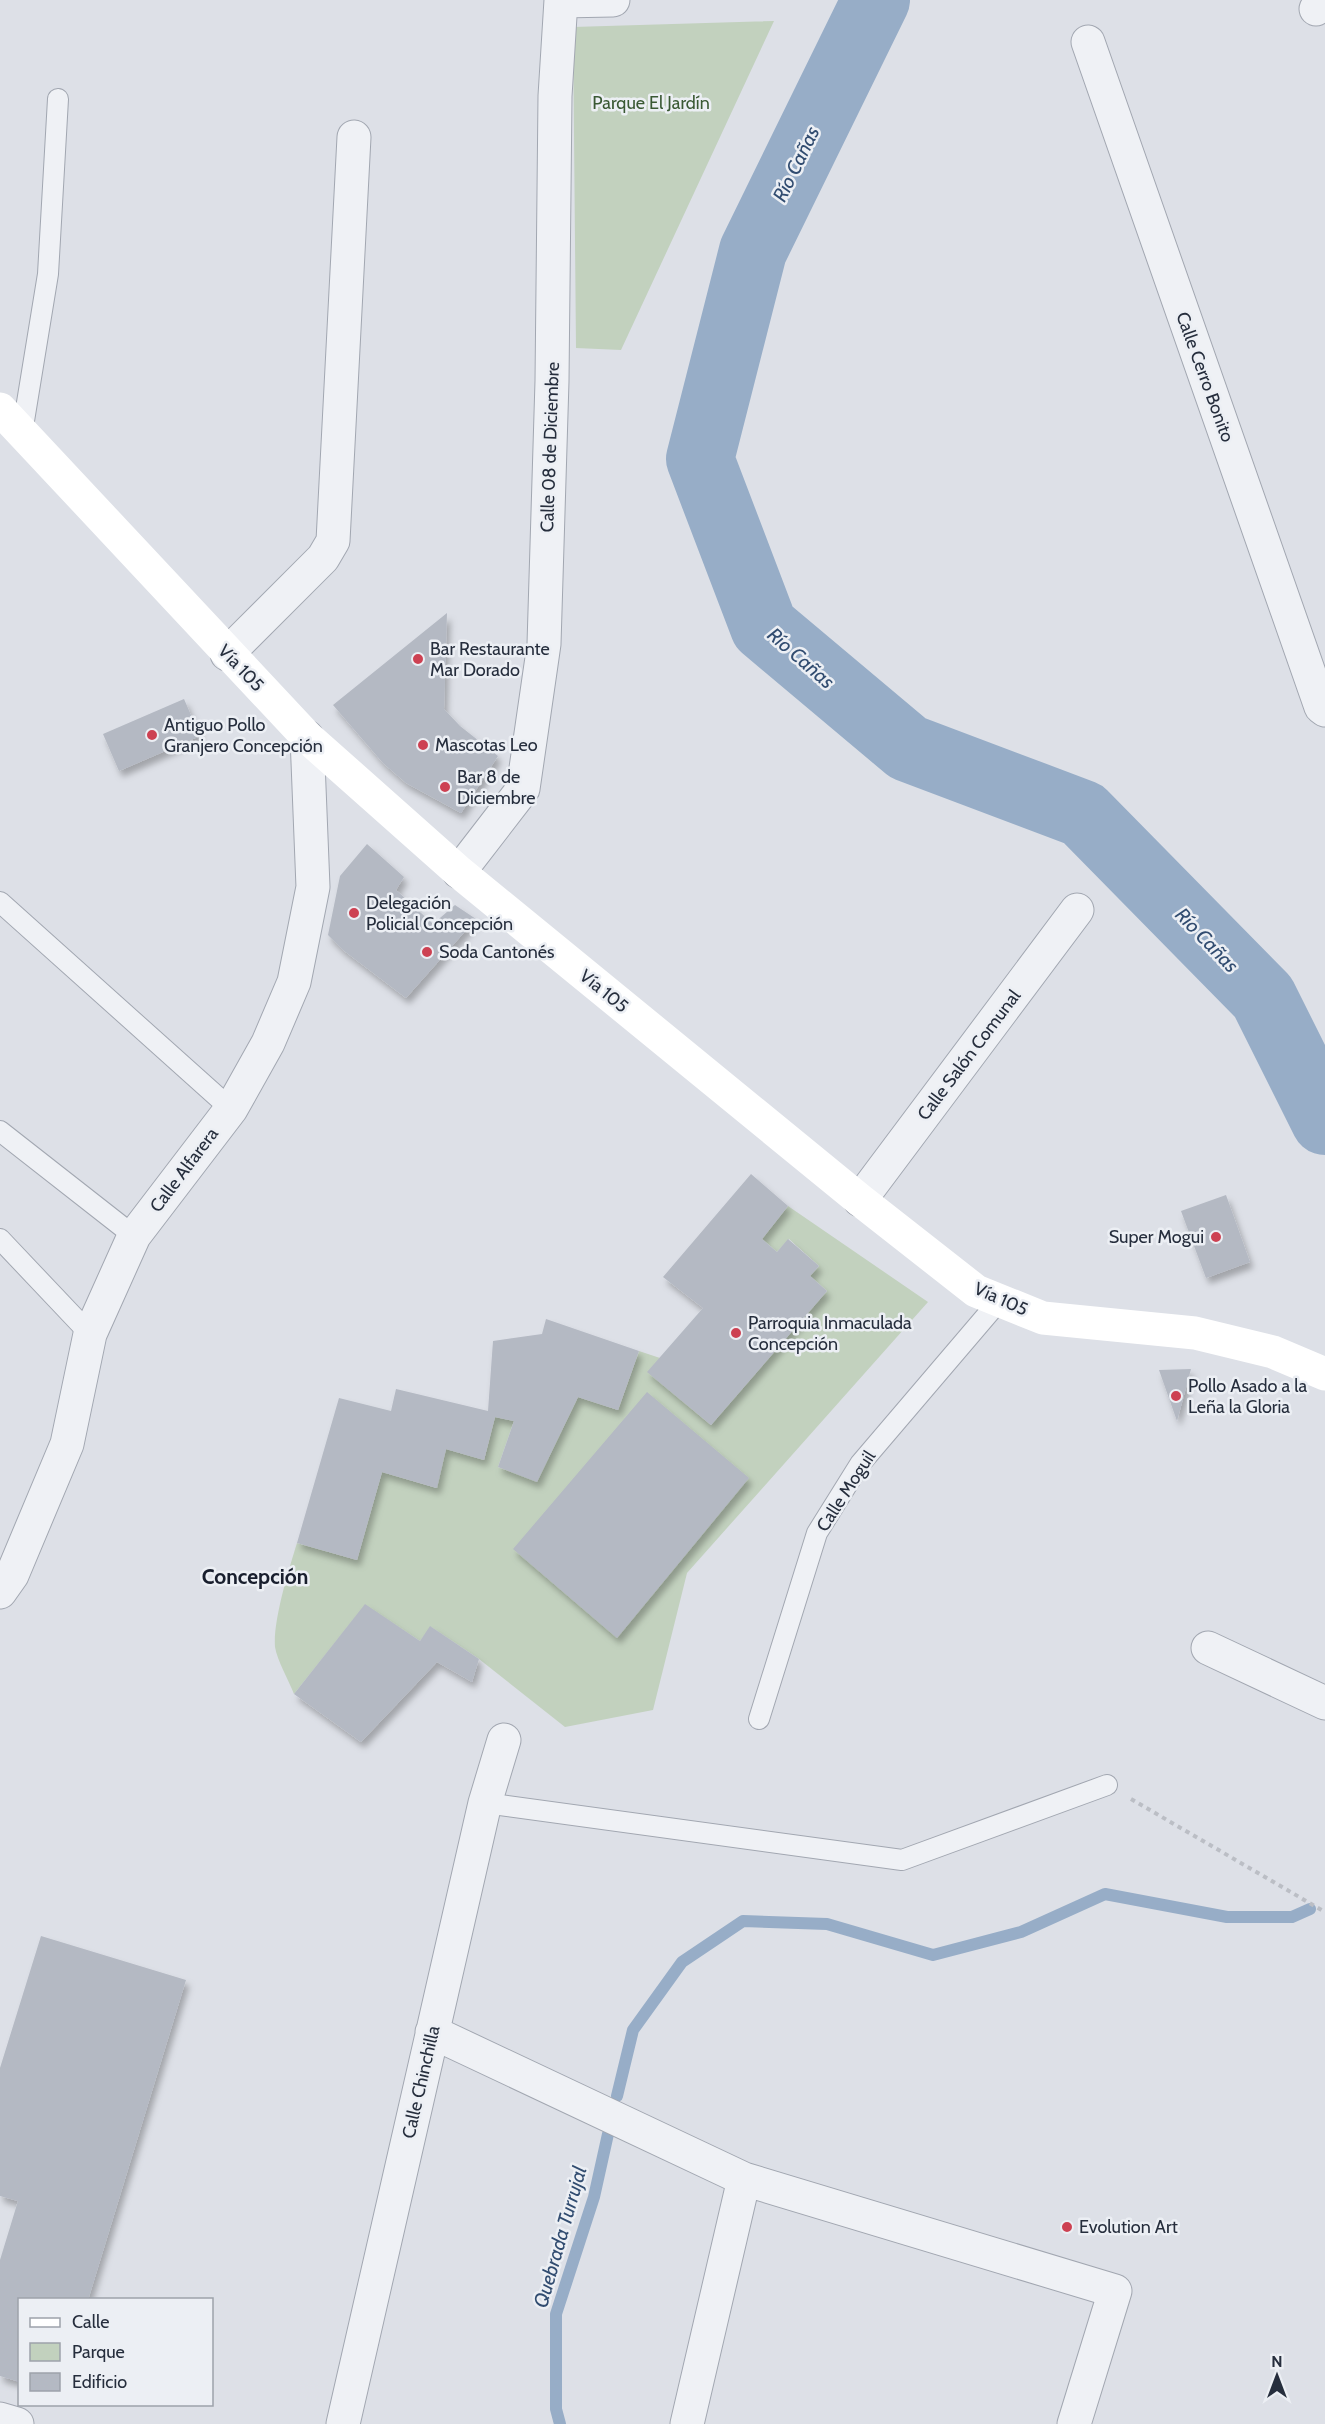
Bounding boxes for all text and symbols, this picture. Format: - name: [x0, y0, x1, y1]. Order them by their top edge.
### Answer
- park label: Parque El Jardín: [592, 92, 710, 114]
- water label: Río Cañas: [768, 122, 825, 206]
- street label: Calle Cerro Bonito: [1171, 309, 1239, 445]
- street label: Calle 08 de Diciembre: [536, 361, 564, 533]
- water label: Río Cañas: [763, 622, 840, 694]
- place label: Bar Restaurante Mar Dorado: [430, 638, 550, 681]
- street label: Vía 105: [213, 640, 269, 696]
- marker: Bar Restaurante Mar Dorado: [411, 652, 425, 666]
- place label: Antiguo Pollo Granjero Concepción: [164, 714, 323, 757]
- marker: Antiguo Pollo Granjero Concepción: [145, 728, 159, 742]
- place label: Mascotas Leo: [435, 734, 538, 756]
- marker: Mascotas Leo: [416, 738, 430, 752]
- place label: Bar 8 de Diciembre: [457, 766, 535, 809]
- marker: Bar 8 de Diciembre: [438, 780, 452, 794]
- place label: Delegación Policial Concepción: [366, 892, 513, 935]
- water label: Río Cañas: [1170, 903, 1244, 978]
- marker: Delegación Policial Concepción: [347, 906, 361, 920]
- place label: Soda Cantonés: [439, 941, 554, 963]
- marker: Soda Cantonés: [420, 945, 434, 959]
- street label: Vía 105: [575, 965, 633, 1017]
- street label: Calle Salón Comunal: [913, 985, 1026, 1125]
- street label: Calle Alfarera: [145, 1123, 223, 1217]
- place label: Super Mogui: [1109, 1226, 1204, 1248]
- marker: Super Mogui: [1209, 1230, 1223, 1244]
- street label: Vía 105: [971, 1277, 1031, 1321]
- place label: Parroquia Inmaculada Concepción: [748, 1312, 912, 1355]
- marker: Parroquia Inmaculada Concepción: [729, 1326, 743, 1340]
- place label: Pollo Asado a la Leña la Gloria: [1188, 1375, 1307, 1418]
- marker: Pollo Asado a la Leña la Gloria: [1169, 1389, 1183, 1403]
- street label: Calle Moguil: [812, 1446, 881, 1536]
- district label: Concepción: [202, 1564, 308, 1589]
- street label: Calle Chinchilla: [397, 2023, 445, 2141]
- water label: Quebrada Turrujal: [528, 2163, 592, 2311]
- place label: Evolution Art: [1079, 2216, 1178, 2238]
- marker: Evolution Art: [1060, 2220, 1074, 2234]
- legend: [18, 2298, 213, 2406]
- text: Calle: [72, 2311, 109, 2333]
- text: Parque: [72, 2341, 125, 2363]
- north arrow: [1247, 2346, 1307, 2406]
- text: N: [1271, 2352, 1283, 2371]
- text: Edificio: [72, 2371, 127, 2393]

